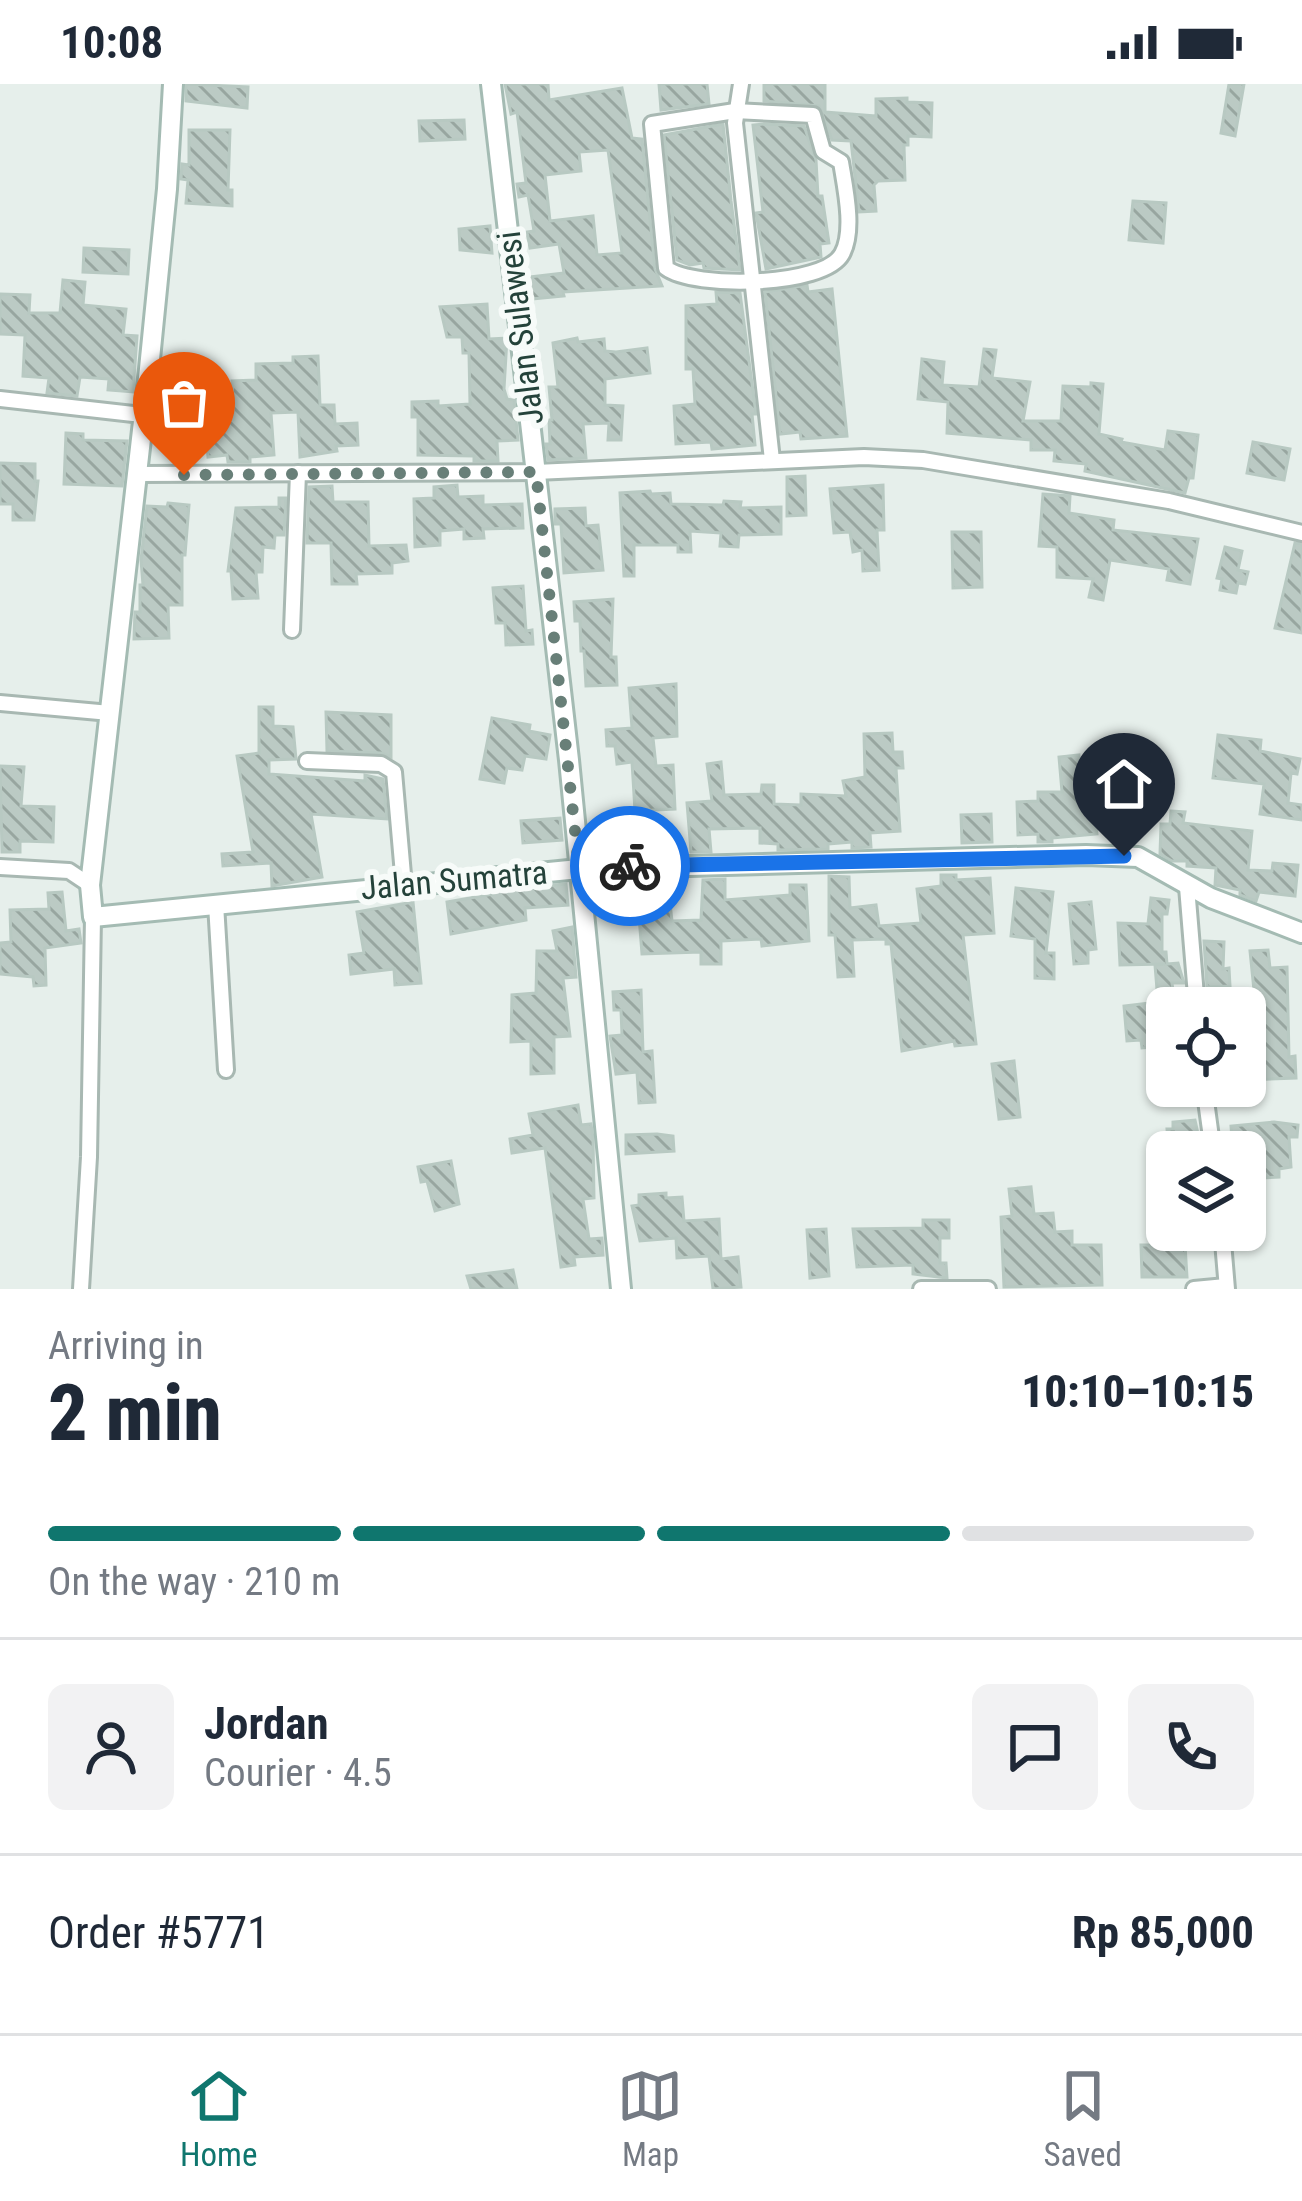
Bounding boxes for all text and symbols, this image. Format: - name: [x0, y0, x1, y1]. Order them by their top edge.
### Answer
- text: 10:08: [60, 16, 163, 69]
- street label: Jalan Sulawesi: [489, 229, 551, 427]
- pin: [133, 352, 235, 475]
- icon: bag: [151, 370, 217, 436]
- pin: [1073, 733, 1175, 856]
- icon: home: [1091, 751, 1157, 817]
- courier: [570, 806, 690, 926]
- icon: bike: [597, 833, 663, 899]
- street label: Jalan Sumatra: [359, 852, 549, 908]
- map controls: [1146, 987, 1266, 1251]
- button: locate: [1146, 987, 1266, 1107]
- button: layers: [1146, 1131, 1266, 1251]
- text: Arriving in: [48, 1323, 204, 1369]
- text: 10:10–10:15: [1021, 1365, 1254, 1418]
- text: 2 min: [48, 1368, 222, 1459]
- text: On the way · 210 m: [48, 1559, 340, 1605]
- button: person: [48, 1684, 174, 1810]
- button: chat: [972, 1684, 1098, 1810]
- button: phone: [1128, 1684, 1254, 1810]
- text: Jordan: [204, 1697, 329, 1750]
- text: Courier · 4.5: [204, 1750, 392, 1796]
- text: Order #5771: [48, 1906, 269, 1959]
- text: Rp 85,000: [1072, 1906, 1254, 1959]
- tab: Home: [180, 2063, 257, 2174]
- tab: Map: [617, 2063, 683, 2174]
- tab: Saved: [1044, 2063, 1122, 2174]

